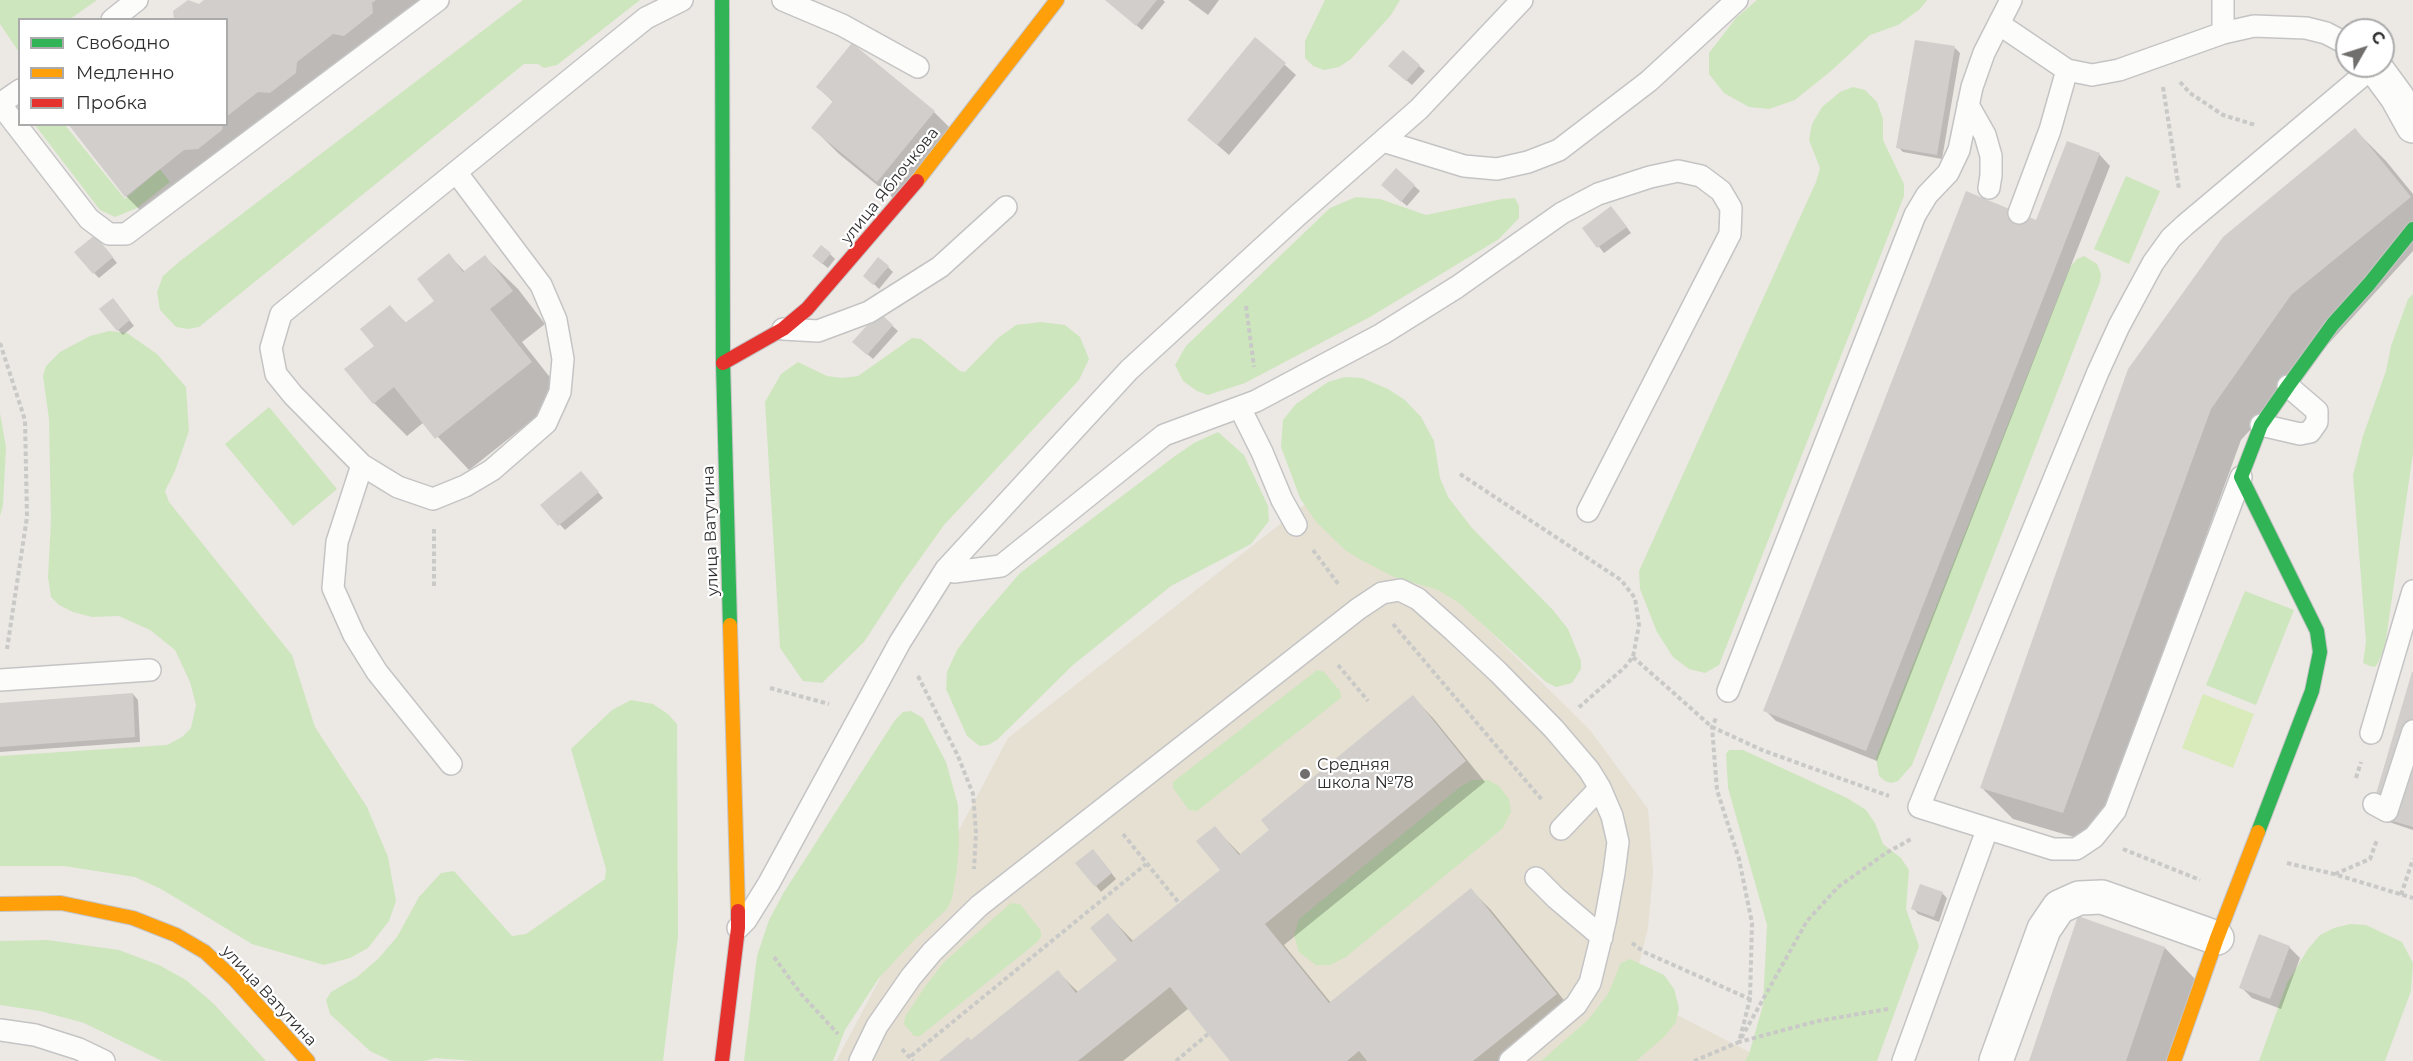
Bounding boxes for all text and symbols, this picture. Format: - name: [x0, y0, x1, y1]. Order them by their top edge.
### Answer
- legend: [18, 18, 228, 126]
- north arrow: [2335, 18, 2395, 78]
- text: С: [2367, 27, 2389, 48]
- text: Свободно: [76, 32, 170, 54]
- text: Медленно: [76, 62, 174, 84]
- text: Пробка: [76, 92, 147, 114]
- street label: улица Яблочкова: [837, 124, 943, 248]
- street label: улица Ватутина: [699, 465, 723, 597]
- place label: Средняя школа №78: [1317, 755, 1414, 793]
- marker: Средняя школа №78: [1298, 767, 1312, 781]
- street label: улица Ватутина: [217, 942, 321, 1050]

